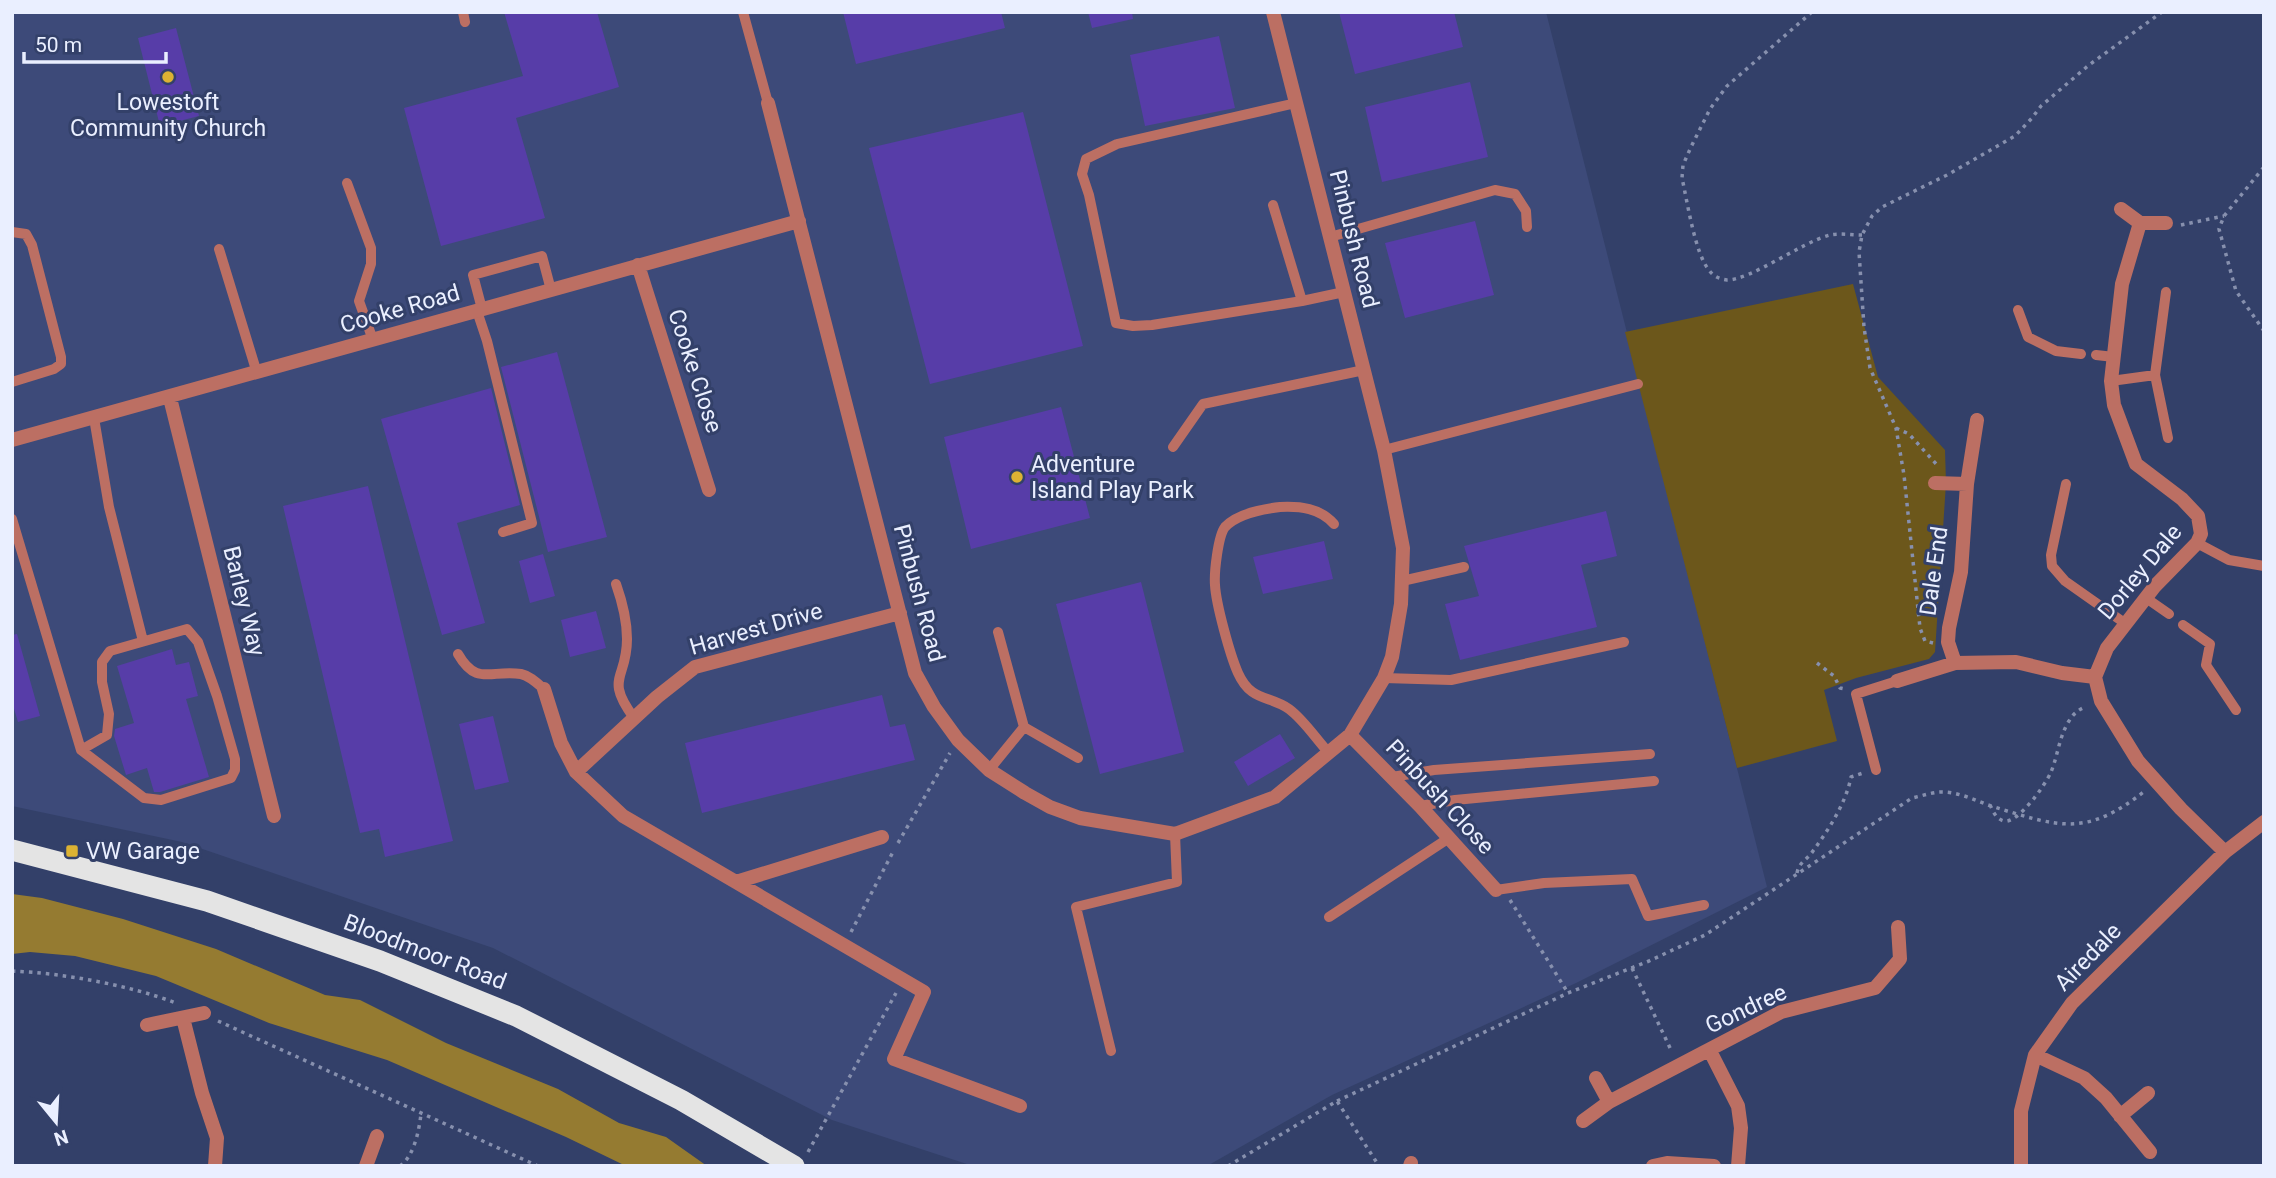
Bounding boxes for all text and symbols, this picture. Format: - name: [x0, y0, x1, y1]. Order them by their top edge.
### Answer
- scale bar: [24, 21, 166, 65]
- text: 50 m: [35, 33, 82, 57]
- marker: Lowestoft Community Church: [160, 69, 176, 85]
- place label: Lowestoft Community Church: [70, 89, 266, 142]
- street label: Pinbush Road: [1324, 167, 1384, 311]
- street label: Cooke Road: [337, 279, 463, 339]
- street label: Cooke Close: [662, 306, 728, 436]
- place label: Adventure Island Play Park: [1031, 451, 1194, 504]
- marker: Adventure Island Play Park: [1009, 469, 1025, 485]
- street label: Dorley Dale: [2092, 519, 2188, 625]
- street label: Pinbush Road: [888, 521, 950, 665]
- street label: Dale End: [1914, 525, 1954, 617]
- street label: Barley Way: [217, 543, 271, 659]
- street label: Harvest Drive: [686, 597, 826, 661]
- street label: Pinbush Close: [1380, 734, 1500, 860]
- place label: VW Garage: [86, 838, 200, 865]
- marker: VW Garage: [64, 843, 80, 859]
- street label: Bloodmoor Road: [340, 909, 510, 995]
- street label: Airedale: [2049, 918, 2127, 996]
- street label: Gondree: [1701, 978, 1791, 1040]
- north arrow: [21, 1087, 91, 1157]
- text: N: [51, 1125, 71, 1151]

